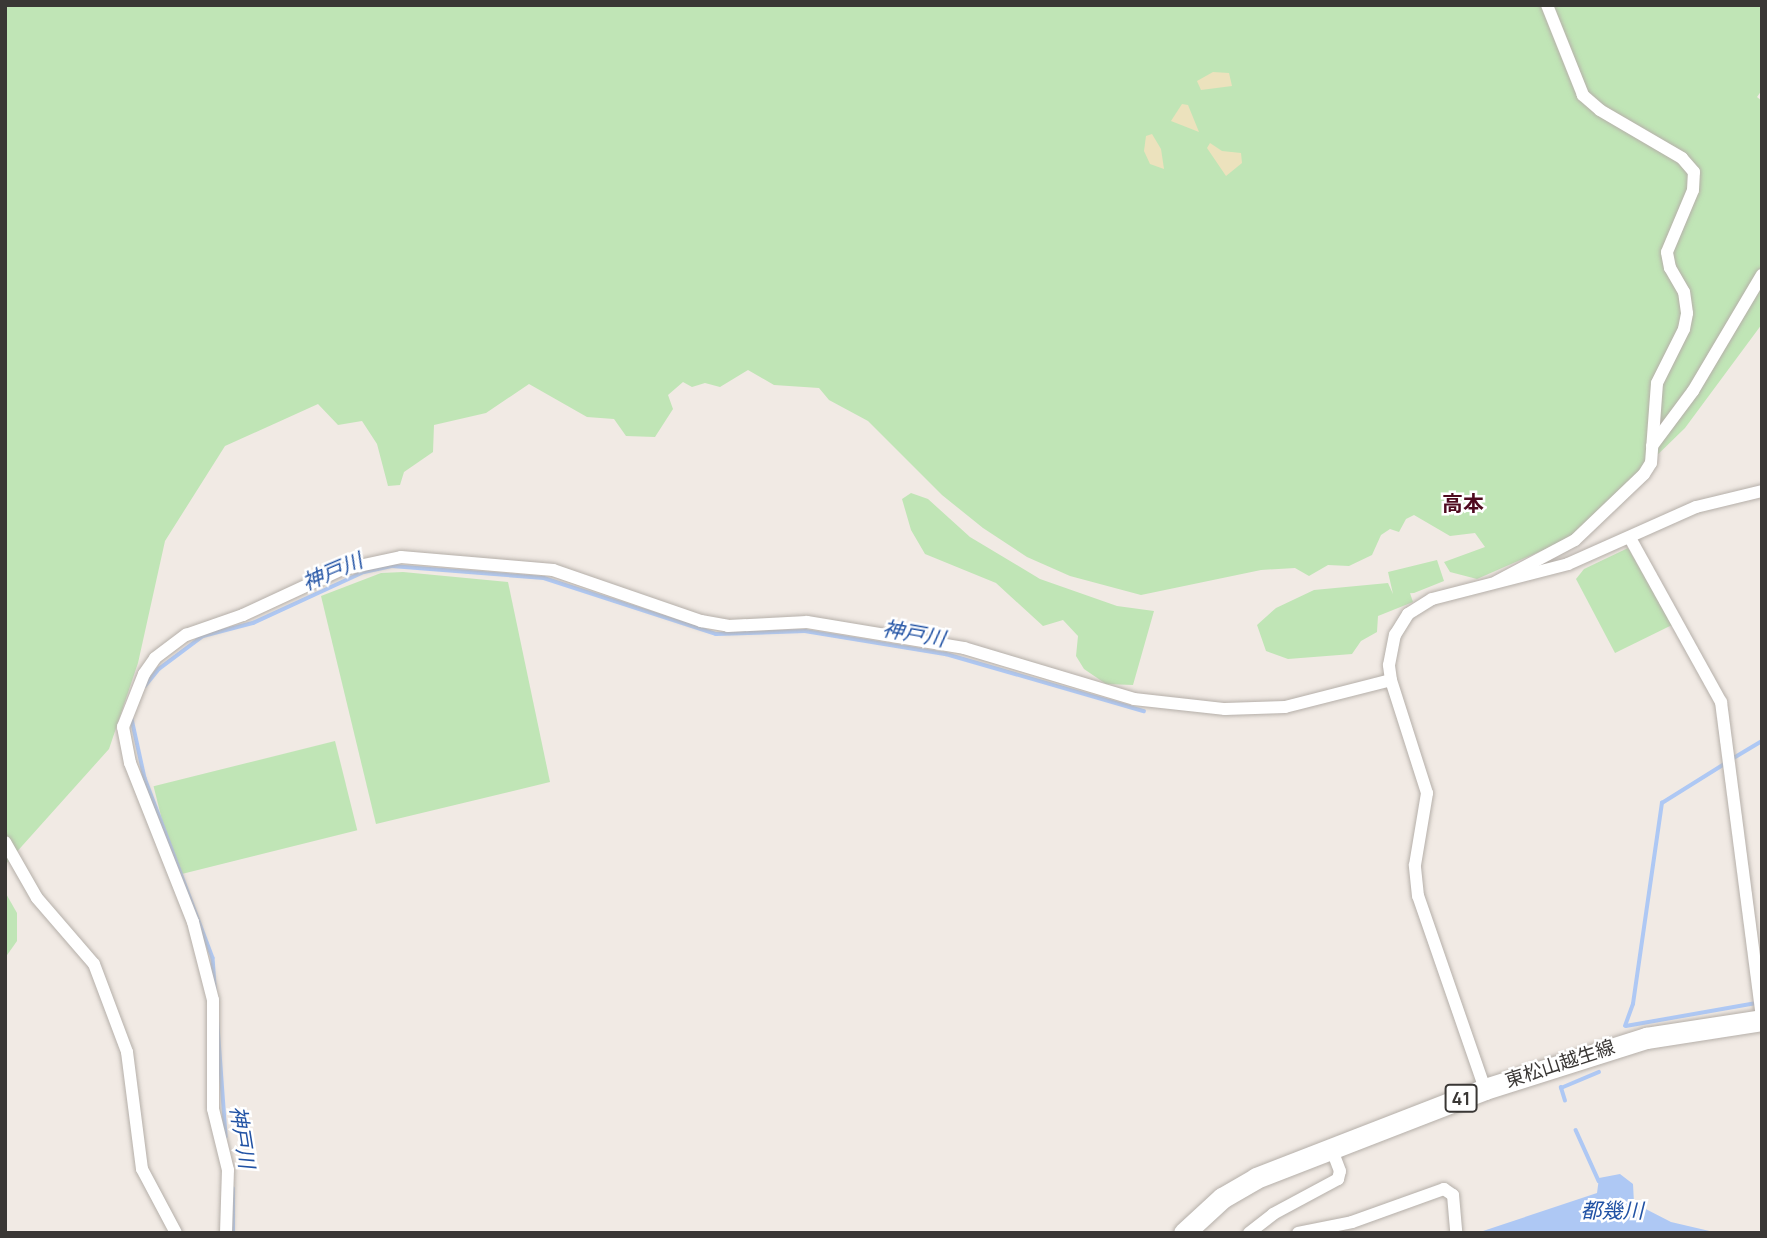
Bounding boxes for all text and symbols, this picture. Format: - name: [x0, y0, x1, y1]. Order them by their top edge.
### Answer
- district label: 高本: [1442, 490, 1484, 516]
- water label: 神戸川: [298, 547, 366, 595]
- water label: 神戸川: [881, 615, 947, 651]
- street label: 東松山越生線: [1502, 1036, 1618, 1092]
- road number: 41: [1444, 1084, 1478, 1112]
- water label: 神戸川: [226, 1104, 260, 1170]
- water label: 都幾川: [1581, 1197, 1643, 1223]

